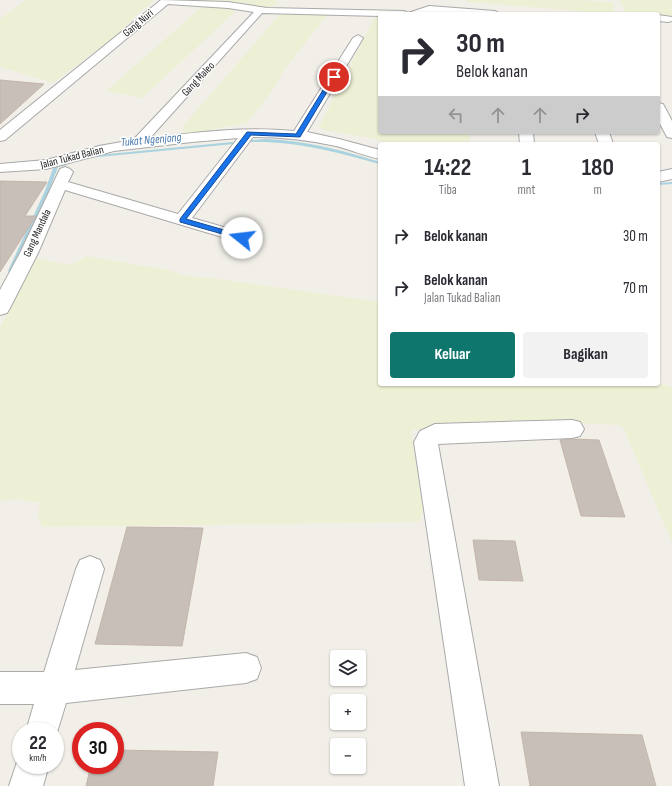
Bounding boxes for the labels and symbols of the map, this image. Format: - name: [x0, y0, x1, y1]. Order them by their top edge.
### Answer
- street label: Gang Nuri: [120, 6, 156, 40]
- street label: Gang Maleo: [179, 59, 217, 99]
- pin: [317, 60, 351, 94]
- water label: Tukat Ngenjong: [120, 130, 182, 150]
- street label: Jalan Tukad Balian: [38, 143, 105, 171]
- street label: Gang Mandala: [20, 207, 54, 259]
- position arrow: [221, 217, 263, 259]
- speed limit sign: 30: [72, 722, 124, 774]

